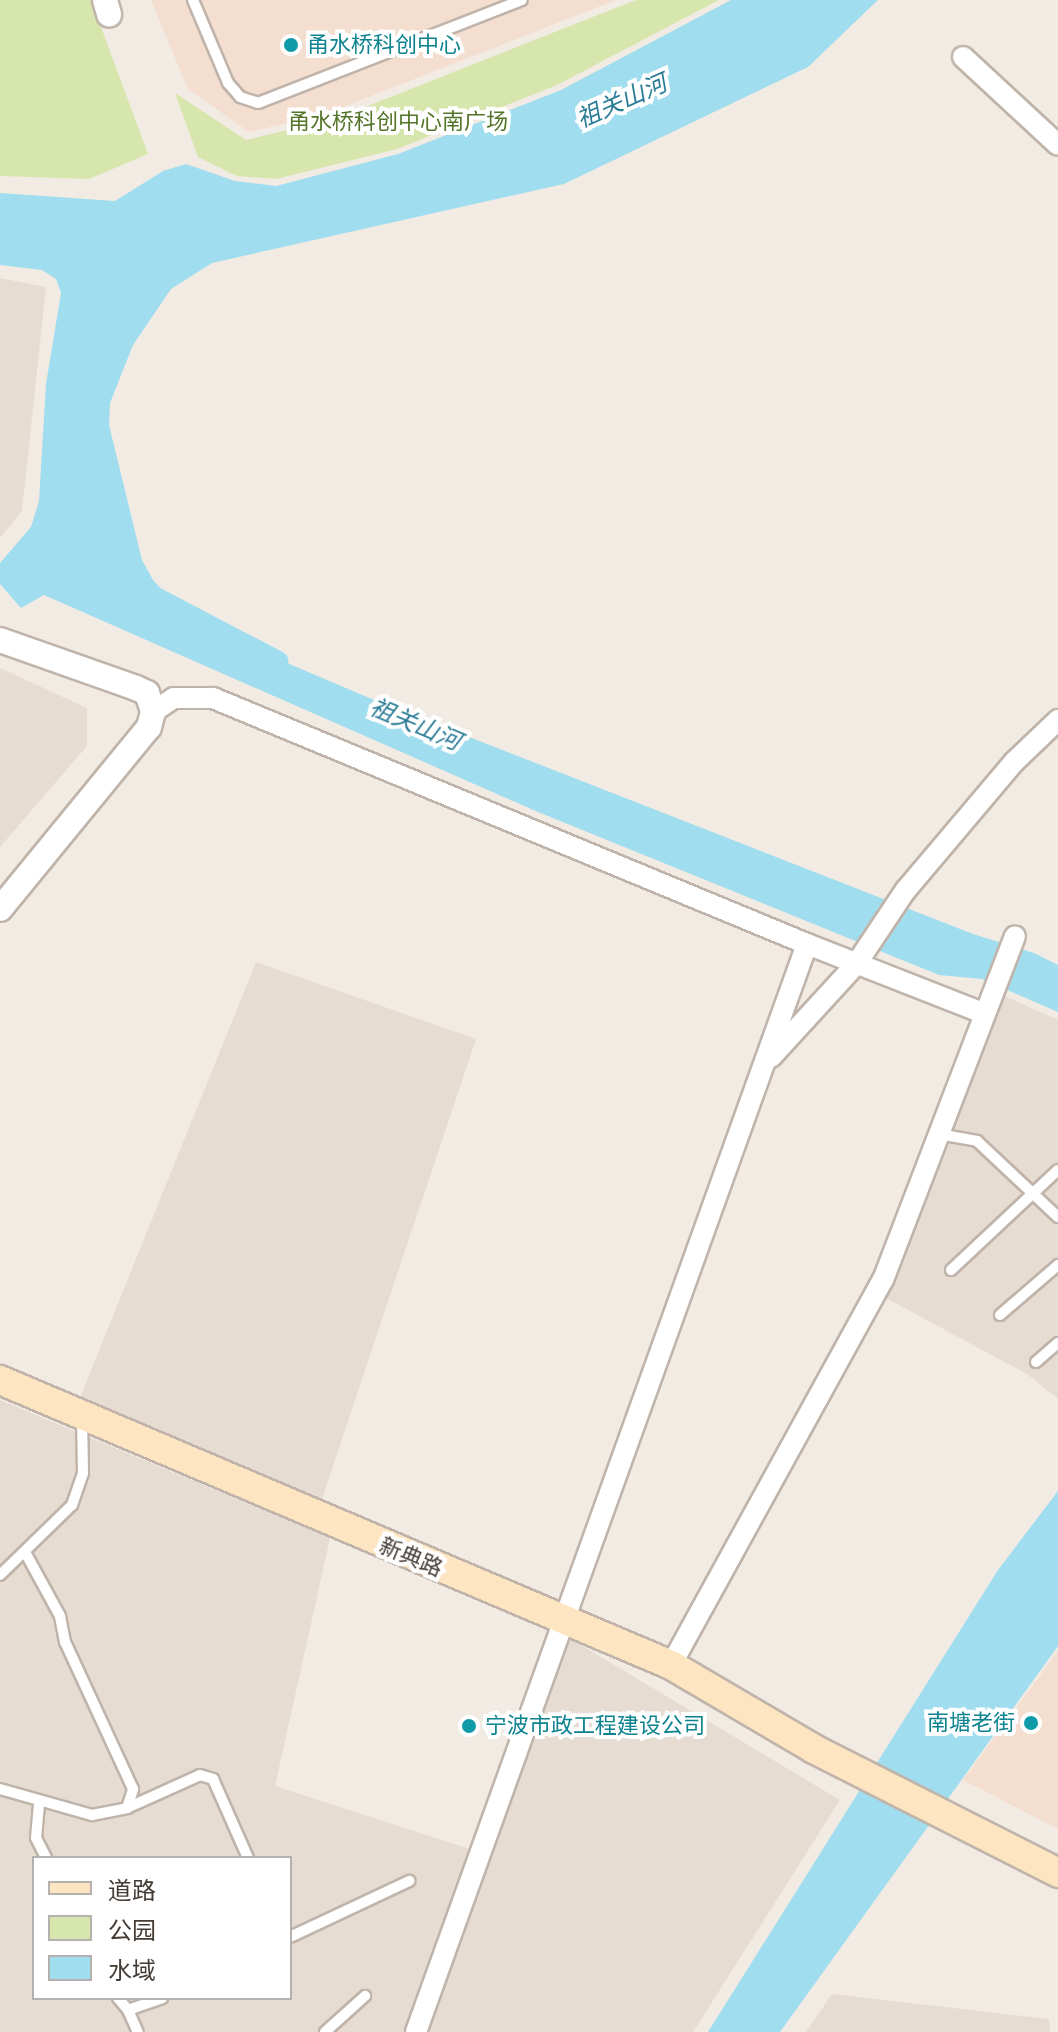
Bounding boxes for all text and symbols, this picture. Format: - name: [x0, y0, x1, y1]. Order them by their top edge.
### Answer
- place label: 甬水桥科创中心: [307, 32, 461, 58]
- marker: 甬水桥科创中心: [282, 36, 300, 54]
- water label: 祖关山河: [572, 69, 672, 135]
- park label: 甬水桥科创中心南广场: [288, 109, 508, 135]
- water label: 祖关山河: [365, 693, 465, 757]
- street label: 新典路: [375, 1532, 447, 1582]
- place label: 南塘老街: [927, 1710, 1015, 1736]
- place label: 宁波市政工程建设公司: [485, 1713, 705, 1739]
- marker: 南塘老街: [1022, 1714, 1040, 1732]
- marker: 宁波市政工程建设公司: [460, 1717, 478, 1735]
- legend: [32, 1856, 292, 2000]
- text: 道路: [108, 1876, 156, 1906]
- text: 公园: [108, 1916, 156, 1946]
- text: 水域: [108, 1956, 156, 1986]

